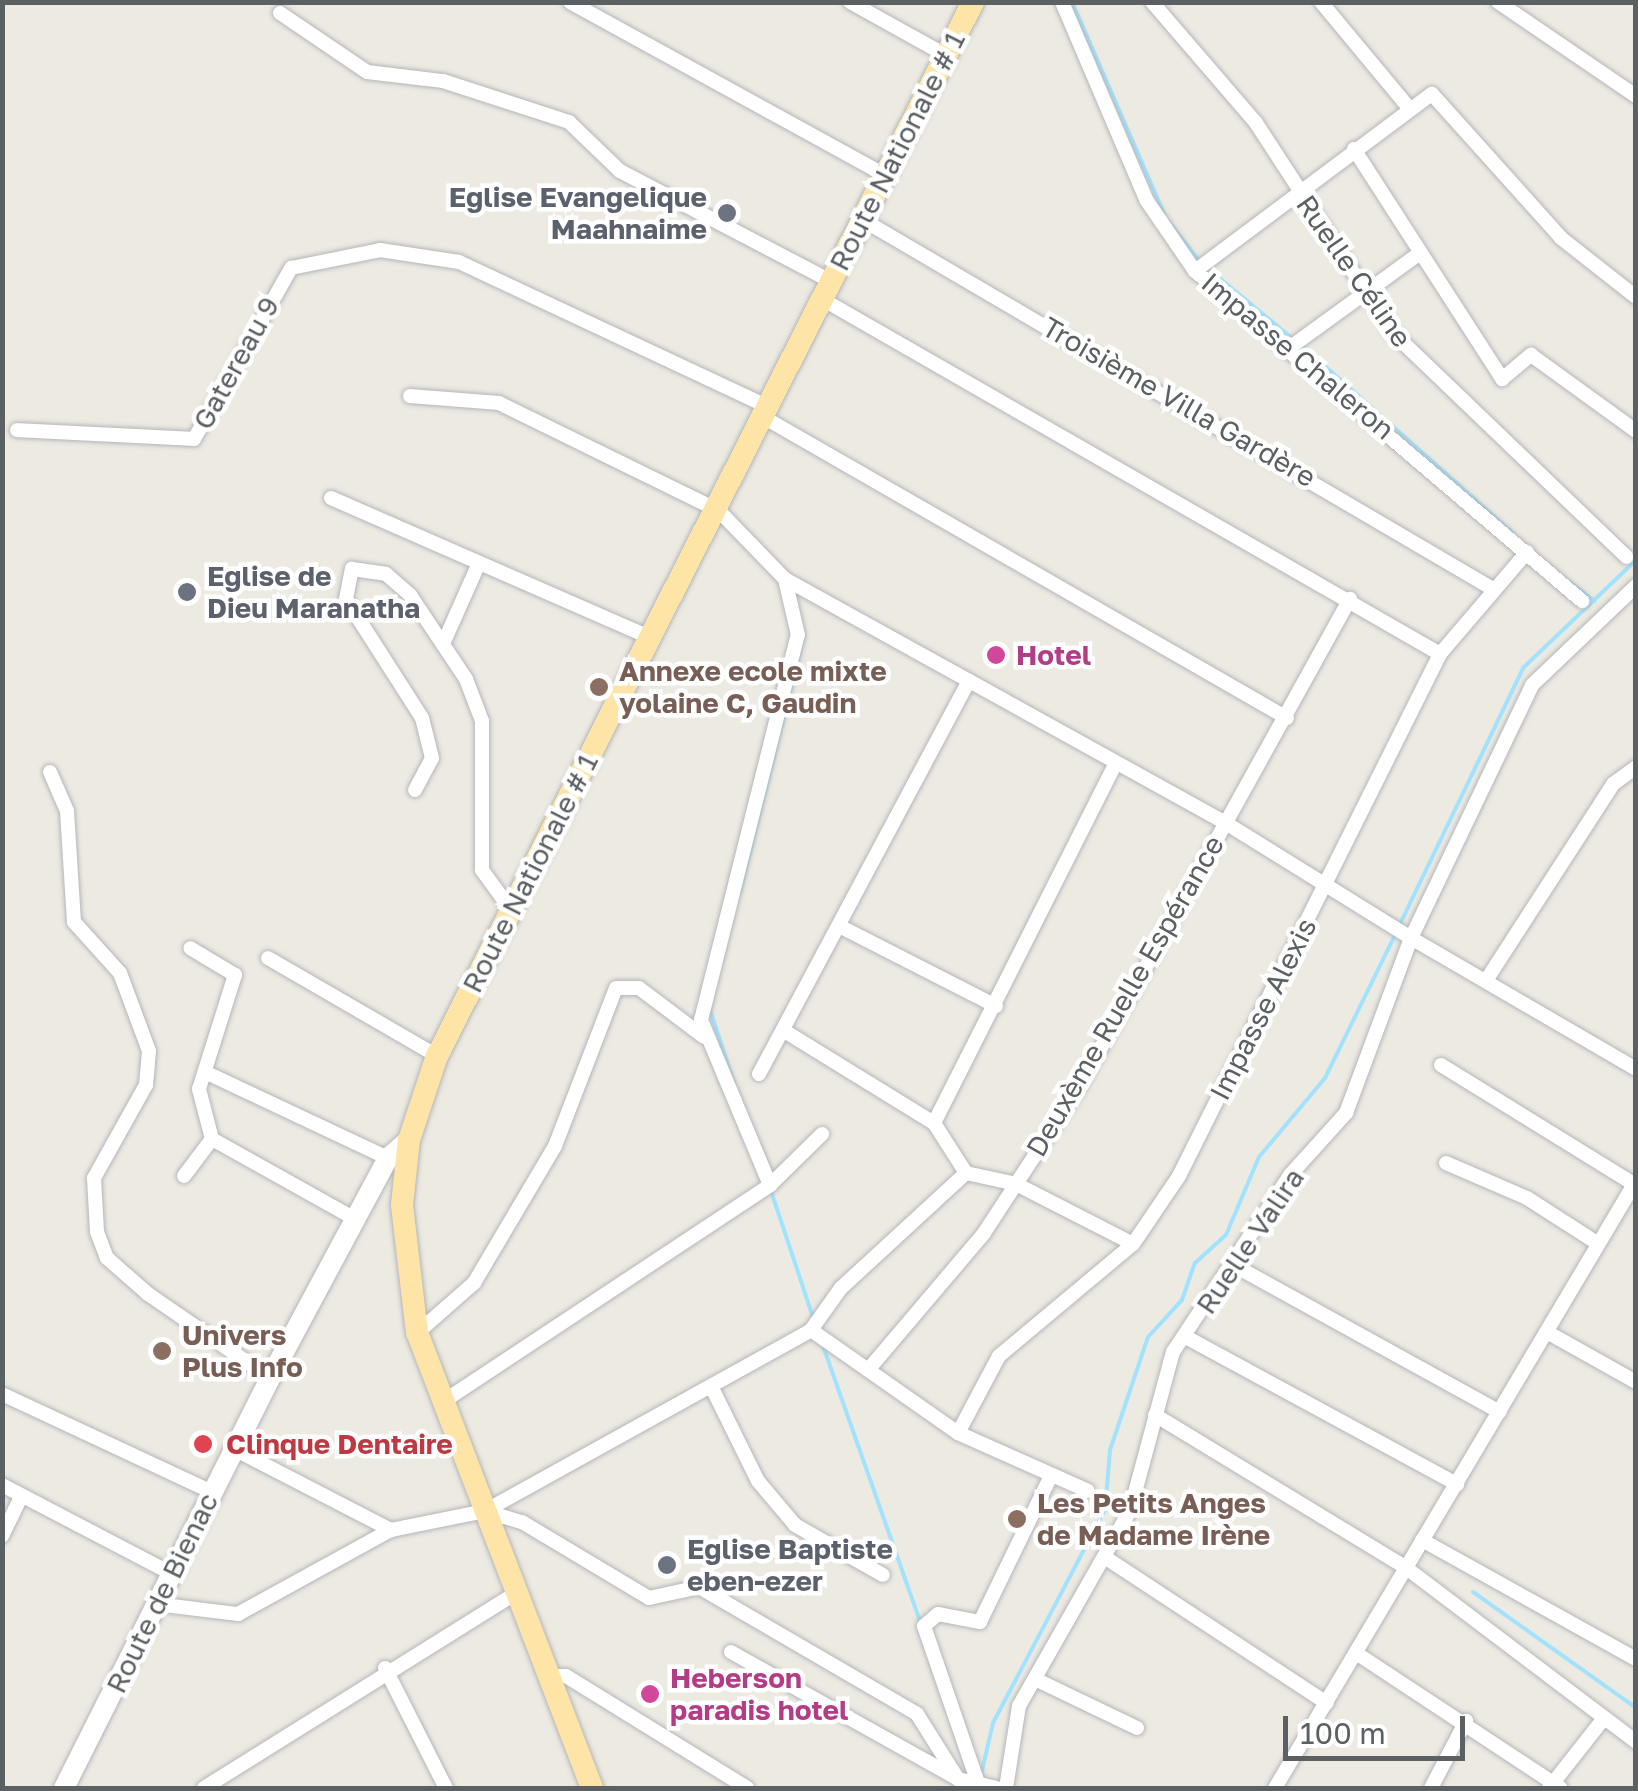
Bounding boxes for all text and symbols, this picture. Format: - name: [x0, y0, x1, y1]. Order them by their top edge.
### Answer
- street label: Route Nationale # 1: [822, 26, 972, 276]
- place label: Eglise Evangelique Maahnaime: [449, 180, 707, 246]
- street label: Ruelle Céline: [1289, 189, 1419, 353]
- marker: Eglise Evangelique Maahnaime: [716, 202, 738, 224]
- street label: Impasse Chaleron: [1195, 266, 1401, 446]
- street label: Gatereau 9: [186, 291, 286, 435]
- street label: Troisième Villa Gardère: [1036, 310, 1322, 494]
- place label: Eglise de Dieu Maranatha: [207, 559, 420, 625]
- marker: Eglise de Dieu Maranatha: [176, 581, 198, 603]
- place label: Hotel: [1016, 638, 1091, 672]
- marker: Hotel: [985, 644, 1007, 666]
- place label: Annexe ecole mixte yolaine C, Gaudin: [619, 654, 887, 720]
- marker: Annexe ecole mixte yolaine C, Gaudin: [588, 676, 610, 698]
- street label: Route Nationale # 1: [455, 748, 605, 998]
- street label: Deuxème Ruelle Espérance: [1019, 830, 1231, 1162]
- street label: Impasse Alexis: [1203, 912, 1323, 1106]
- street label: Ruelle Valira: [1189, 1162, 1311, 1320]
- place label: Univers Plus Info: [182, 1318, 303, 1384]
- marker: Univers Plus Info: [151, 1340, 173, 1362]
- place label: Clinque Dentaire: [226, 1427, 453, 1461]
- marker: Clinque Dentaire: [190, 1431, 216, 1457]
- place label: Les Petits Anges de Madame Irène: [1037, 1486, 1270, 1552]
- street label: Route de Bienac: [99, 1488, 225, 1698]
- marker: Les Petits Anges de Madame Irène: [1006, 1508, 1028, 1530]
- place label: Eglise Baptiste eben-ezer: [687, 1532, 893, 1598]
- marker: Eglise Baptiste eben-ezer: [656, 1554, 678, 1576]
- place label: Heberson paradis hotel: [670, 1661, 848, 1727]
- marker: Heberson paradis hotel: [639, 1683, 661, 1705]
- scale bar: [1288, 1696, 1470, 1758]
- text: 100 m: [1300, 1715, 1386, 1751]

